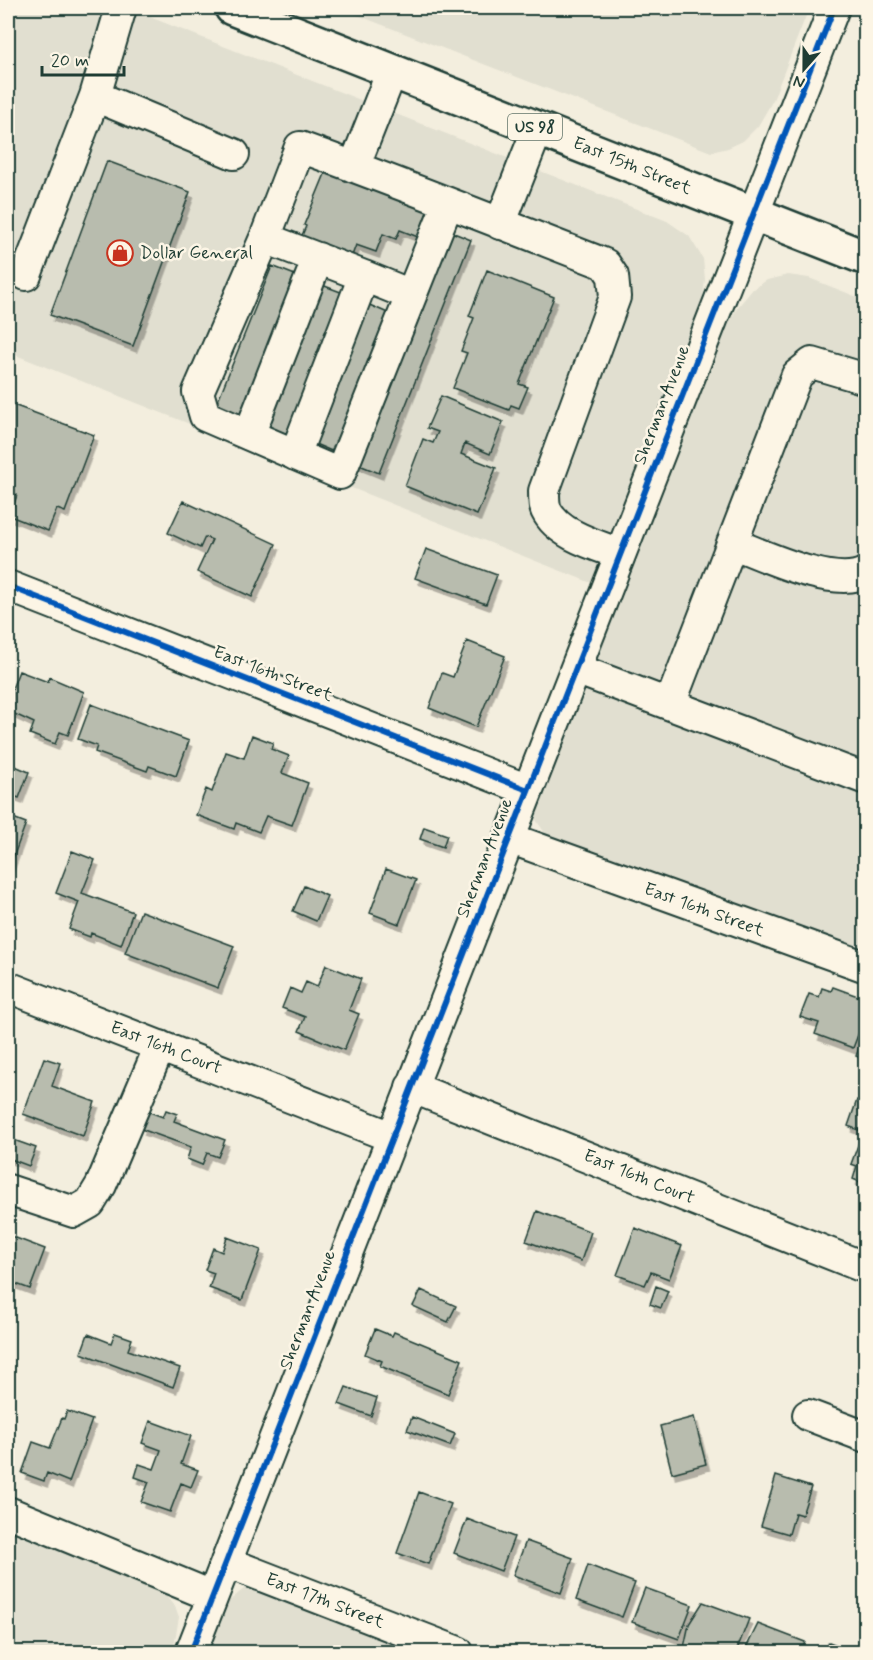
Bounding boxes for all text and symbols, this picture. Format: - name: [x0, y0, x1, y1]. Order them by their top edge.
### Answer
- scale bar: [42, 39, 124, 77]
- north arrow: [774, 39, 834, 99]
- text: 20 m: [51, 49, 89, 73]
- text: N: [790, 70, 808, 93]
- road number: US 98: [508, 114, 562, 140]
- street label: East 15th Street: [569, 131, 695, 201]
- shop icon: Dollar General: [105, 238, 135, 268]
- place label: Dollar General: [140, 241, 253, 265]
- street label: Sherman Avenue: [628, 342, 696, 468]
- street label: East 16th Street: [210, 640, 337, 708]
- street label: Sherman Avenue: [451, 795, 519, 921]
- street label: East 16th Street: [641, 877, 768, 943]
- street label: East 16th Court: [107, 1016, 225, 1080]
- street label: East 16th Court: [580, 1144, 698, 1210]
- street label: Sherman Avenue: [274, 1247, 342, 1373]
- street label: East 17th Street: [262, 1567, 388, 1635]

